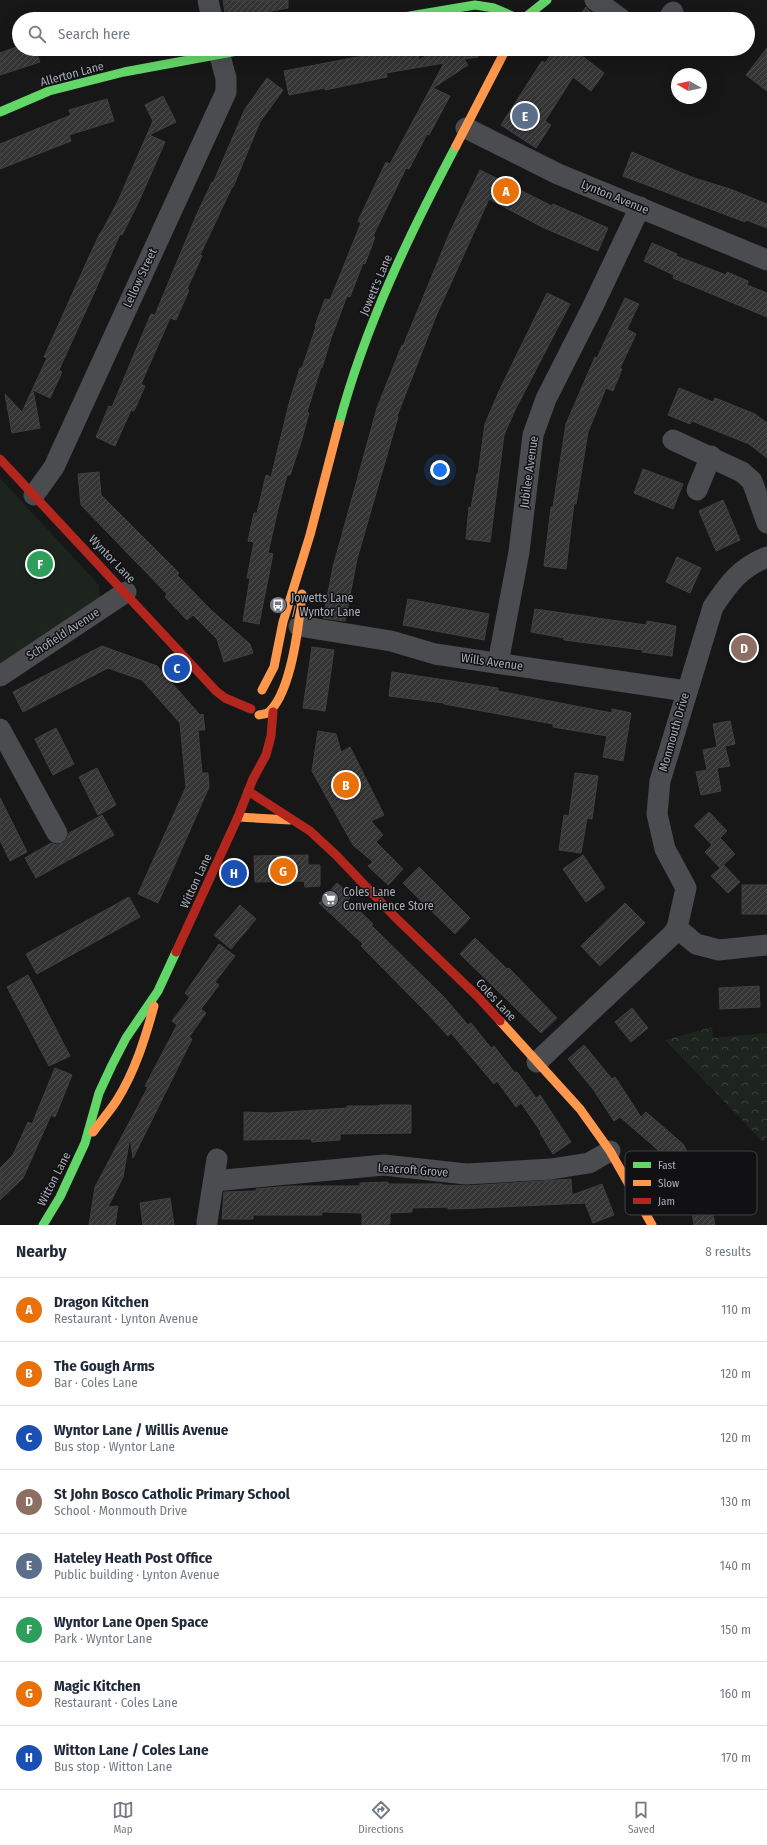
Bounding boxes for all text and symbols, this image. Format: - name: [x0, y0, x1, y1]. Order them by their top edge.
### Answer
- search box: [12, 12, 755, 56]
- icon: search: [26, 23, 48, 45]
- text: Search here: [58, 25, 130, 43]
- street label: Allerton Lane: [39, 59, 105, 89]
- north arrow: [671, 68, 707, 104]
- pin: E: [512, 101, 538, 131]
- pin: A: [493, 176, 519, 206]
- street label: Lynton Avenue: [579, 177, 651, 217]
- street label: Lellow Street: [120, 246, 160, 310]
- street label: Jowett's Lane: [357, 252, 395, 318]
- street label: Jubilee Avenue: [517, 435, 541, 509]
- your location: [430, 460, 450, 480]
- street label: Wyntor Lane: [86, 532, 138, 586]
- pin: F: [27, 549, 53, 579]
- place label: Jowetts Lane / Wyntor Lane: [291, 591, 361, 619]
- bus stop icon: Jowetts Lane / Wyntor Lane: [268, 595, 288, 615]
- street label: Schofield Avenue: [24, 605, 102, 663]
- pin: D: [731, 633, 757, 663]
- street label: Wills Avenue: [460, 651, 524, 673]
- pin: C: [164, 653, 190, 683]
- street label: Monmouth Drive: [656, 691, 692, 773]
- pin: B: [333, 770, 359, 800]
- street label: Witton Lane: [177, 851, 215, 910]
- pin: G: [270, 856, 296, 886]
- pin: H: [221, 858, 247, 888]
- place label: Coles Lane Convenience Store: [343, 885, 434, 913]
- supermarket icon: Coles Lane Convenience Store: [320, 889, 340, 909]
- street label: Coles Lane: [473, 976, 519, 1024]
- street label: Witton Lane: [34, 1150, 74, 1208]
- legend: [625, 1151, 757, 1215]
- text: Fast: [658, 1159, 676, 1172]
- street label: Leacroft Grove: [377, 1161, 449, 1179]
- text: Slow: [658, 1177, 679, 1190]
- text: Jam: [658, 1195, 675, 1208]
- text: Nearby: [16, 1241, 67, 1262]
- text: 8 results: [705, 1244, 751, 1259]
- text: Dragon Kitchen: [54, 1293, 149, 1311]
- text: A: [25, 1302, 33, 1317]
- text: 110 m: [721, 1302, 751, 1317]
- text: Restaurant · Lynton Avenue: [54, 1311, 198, 1326]
- text: The Gough Arms: [54, 1357, 155, 1375]
- text: B: [25, 1366, 33, 1381]
- text: 120 m: [720, 1366, 751, 1381]
- text: Bar · Coles Lane: [54, 1375, 138, 1390]
- text: Wyntor Lane / Willis Avenue: [54, 1421, 228, 1439]
- text: C: [26, 1430, 32, 1445]
- text: 120 m: [720, 1430, 751, 1445]
- text: Bus stop · Wyntor Lane: [54, 1439, 175, 1454]
- text: St John Bosco Catholic Primary School: [54, 1485, 290, 1503]
- text: D: [25, 1494, 33, 1509]
- text: 130 m: [720, 1494, 751, 1509]
- text: School · Monmouth Drive: [54, 1503, 187, 1518]
- text: Hateley Heath Post Office: [54, 1549, 212, 1567]
- text: E: [26, 1558, 32, 1573]
- text: 140 m: [720, 1558, 751, 1573]
- text: Public building · Lynton Avenue: [54, 1567, 219, 1582]
- text: Wyntor Lane Open Space: [54, 1613, 208, 1631]
- text: F: [26, 1622, 32, 1637]
- text: 150 m: [720, 1622, 751, 1637]
- text: Park · Wyntor Lane: [54, 1631, 152, 1646]
- text: Magic Kitchen: [54, 1677, 141, 1695]
- text: G: [25, 1686, 33, 1701]
- text: 160 m: [720, 1686, 751, 1701]
- text: Restaurant · Coles Lane: [54, 1695, 178, 1710]
- text: Witton Lane / Coles Lane: [54, 1741, 209, 1759]
- text: H: [25, 1750, 33, 1765]
- text: 170 m: [721, 1750, 751, 1765]
- text: Bus stop · Witton Lane: [54, 1759, 172, 1774]
- tab: Map: [112, 1799, 134, 1836]
- tab: Directions: [358, 1799, 404, 1836]
- tab: Saved: [628, 1799, 655, 1836]

